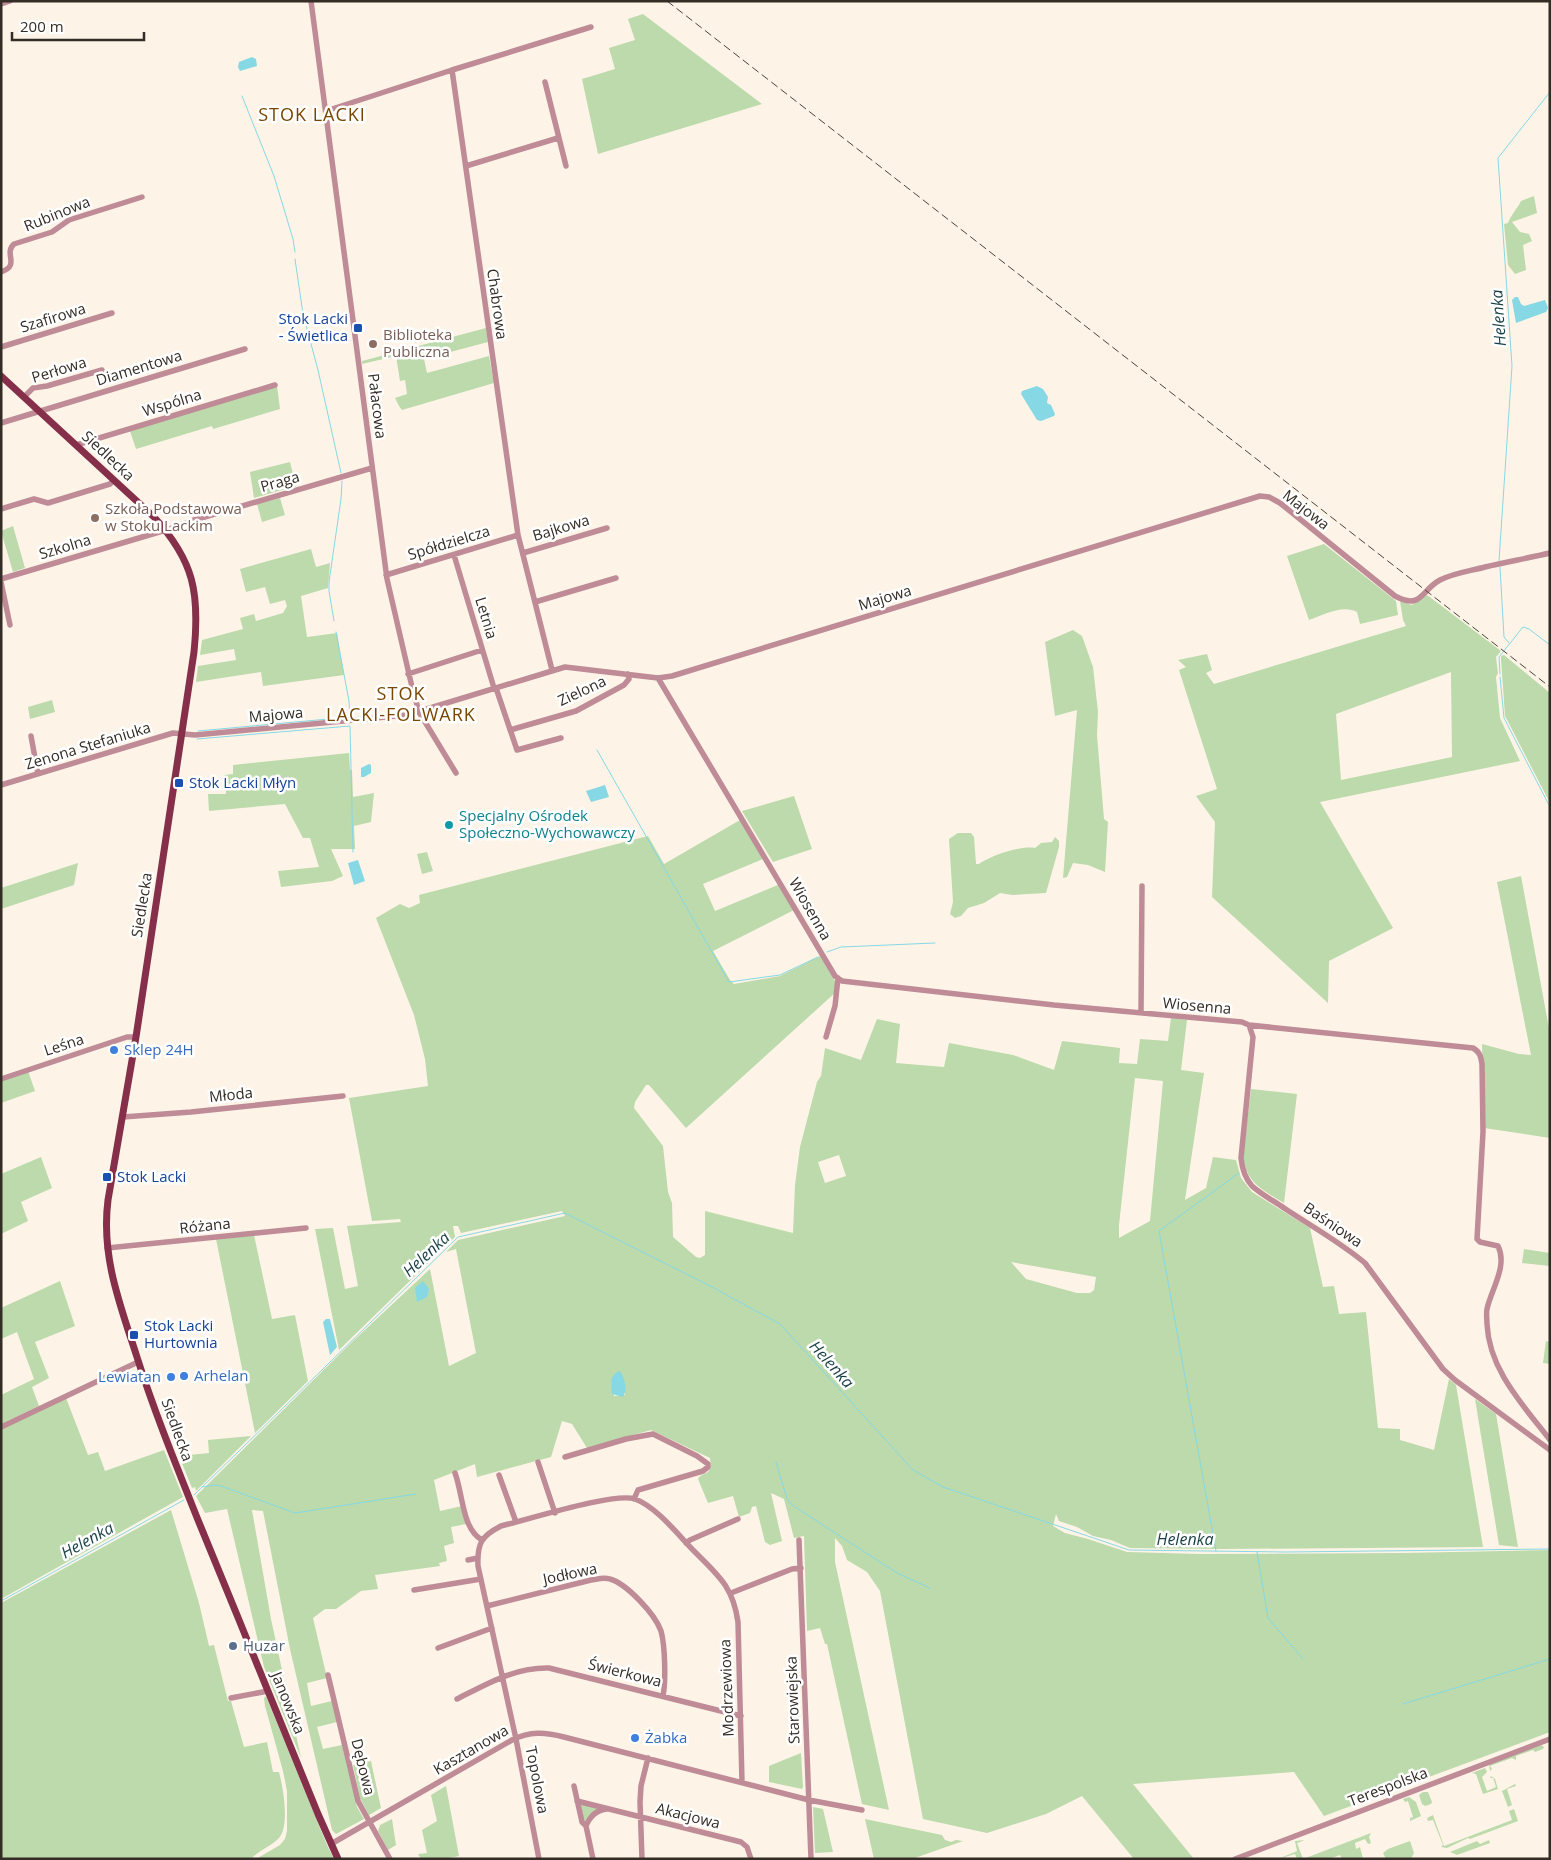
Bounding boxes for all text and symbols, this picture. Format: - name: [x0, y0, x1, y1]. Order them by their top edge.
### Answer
- scale bar: [12, 10, 145, 42]
- text: 200 m: [20, 16, 64, 36]
- district label: STOK LACKI: [258, 102, 366, 126]
- street label: Rubinowa: [21, 191, 93, 235]
- street label: Chabrowa: [483, 267, 513, 341]
- water label: Helenka: [1485, 289, 1511, 347]
- street label: Szafirowa: [17, 298, 88, 336]
- place label: Stok Lacki - Świetlica: [279, 308, 348, 345]
- marker: Stok Lacki - Świetlica: [352, 322, 364, 334]
- place label: Biblioteka Publiczna: [383, 324, 452, 361]
- marker: Biblioteka Publiczna: [367, 338, 379, 350]
- street label: Diamentowa: [93, 344, 184, 390]
- street label: Perłowa: [29, 351, 89, 387]
- street label: Pałacowa: [364, 372, 392, 440]
- street label: Wspólna: [140, 384, 204, 420]
- street label: Siedlecka: [78, 426, 139, 485]
- street label: Praga: [258, 466, 302, 496]
- street label: Majowa: [1279, 485, 1334, 534]
- place label: Szkoła Podstawowa w Stoku Lackim: [105, 498, 242, 535]
- street label: Bajkowa: [530, 509, 592, 545]
- marker: Szkoła Podstawowa w Stoku Lackim: [89, 512, 101, 524]
- street label: Spółdzielcza: [405, 520, 492, 564]
- street label: Szkolna: [36, 529, 93, 563]
- street label: Majowa: [856, 579, 914, 615]
- street label: Letnia: [471, 594, 503, 641]
- street label: Zielona: [554, 670, 609, 710]
- district label: STOK LACKI-FOLWARK: [326, 681, 476, 726]
- street label: Majowa: [248, 702, 304, 726]
- street label: Zenona Stefaniuka: [22, 716, 153, 774]
- place label: Stok Lacki Młyn: [189, 772, 296, 792]
- marker: Stok Lacki Młyn: [173, 777, 185, 789]
- place label: Specjalny Ośrodek Społeczno-Wychowawczy: [459, 805, 635, 842]
- marker: Specjalny Ośrodek Społeczno-Wychowawczy: [443, 819, 455, 831]
- street label: Siedlecka: [126, 871, 156, 939]
- street label: Wiosenna: [785, 874, 837, 943]
- street label: Wiosenna: [1162, 992, 1232, 1018]
- street label: Leśna: [41, 1028, 86, 1060]
- place label: Sklep 24H: [124, 1039, 194, 1059]
- marker: Sklep 24H: [108, 1044, 120, 1056]
- street label: Młoda: [208, 1082, 254, 1106]
- place label: Stok Lacki: [117, 1166, 186, 1186]
- marker: Stok Lacki: [101, 1171, 113, 1183]
- street label: Baśniowa: [1300, 1197, 1367, 1251]
- street label: Różana: [178, 1212, 231, 1238]
- water label: Helenka: [398, 1227, 454, 1281]
- place label: Stok Lacki Hurtownia: [144, 1315, 218, 1352]
- marker: Stok Lacki Hurtownia: [128, 1329, 140, 1341]
- water label: Helenka: [805, 1335, 859, 1393]
- place label: Arhelan: [194, 1365, 249, 1385]
- place label: Lewiatan: [98, 1366, 161, 1386]
- marker: Arhelan: [178, 1370, 190, 1382]
- marker: Lewiatan: [165, 1371, 177, 1383]
- street label: Siedlecka: [157, 1396, 198, 1464]
- water label: Helenka: [57, 1517, 117, 1563]
- water label: Helenka: [1157, 1528, 1213, 1550]
- street label: Jodłowa: [539, 1558, 599, 1589]
- place label: Huzar: [243, 1635, 285, 1655]
- street label: Modrzewiowa: [714, 1639, 738, 1737]
- marker: Huzar: [227, 1640, 239, 1652]
- street label: Świerkowa: [586, 1653, 664, 1691]
- street label: Starowiejska: [780, 1656, 804, 1744]
- street label: Janowska: [267, 1667, 310, 1737]
- street label: Kasztanowa: [429, 1720, 512, 1779]
- place label: Żabka: [645, 1727, 687, 1747]
- marker: Żabka: [629, 1732, 641, 1744]
- street label: Dębowa: [347, 1736, 381, 1797]
- street label: Topolowa: [522, 1744, 554, 1815]
- street label: Terespolska: [1345, 1762, 1430, 1810]
- street label: Akacjowa: [654, 1797, 723, 1833]

